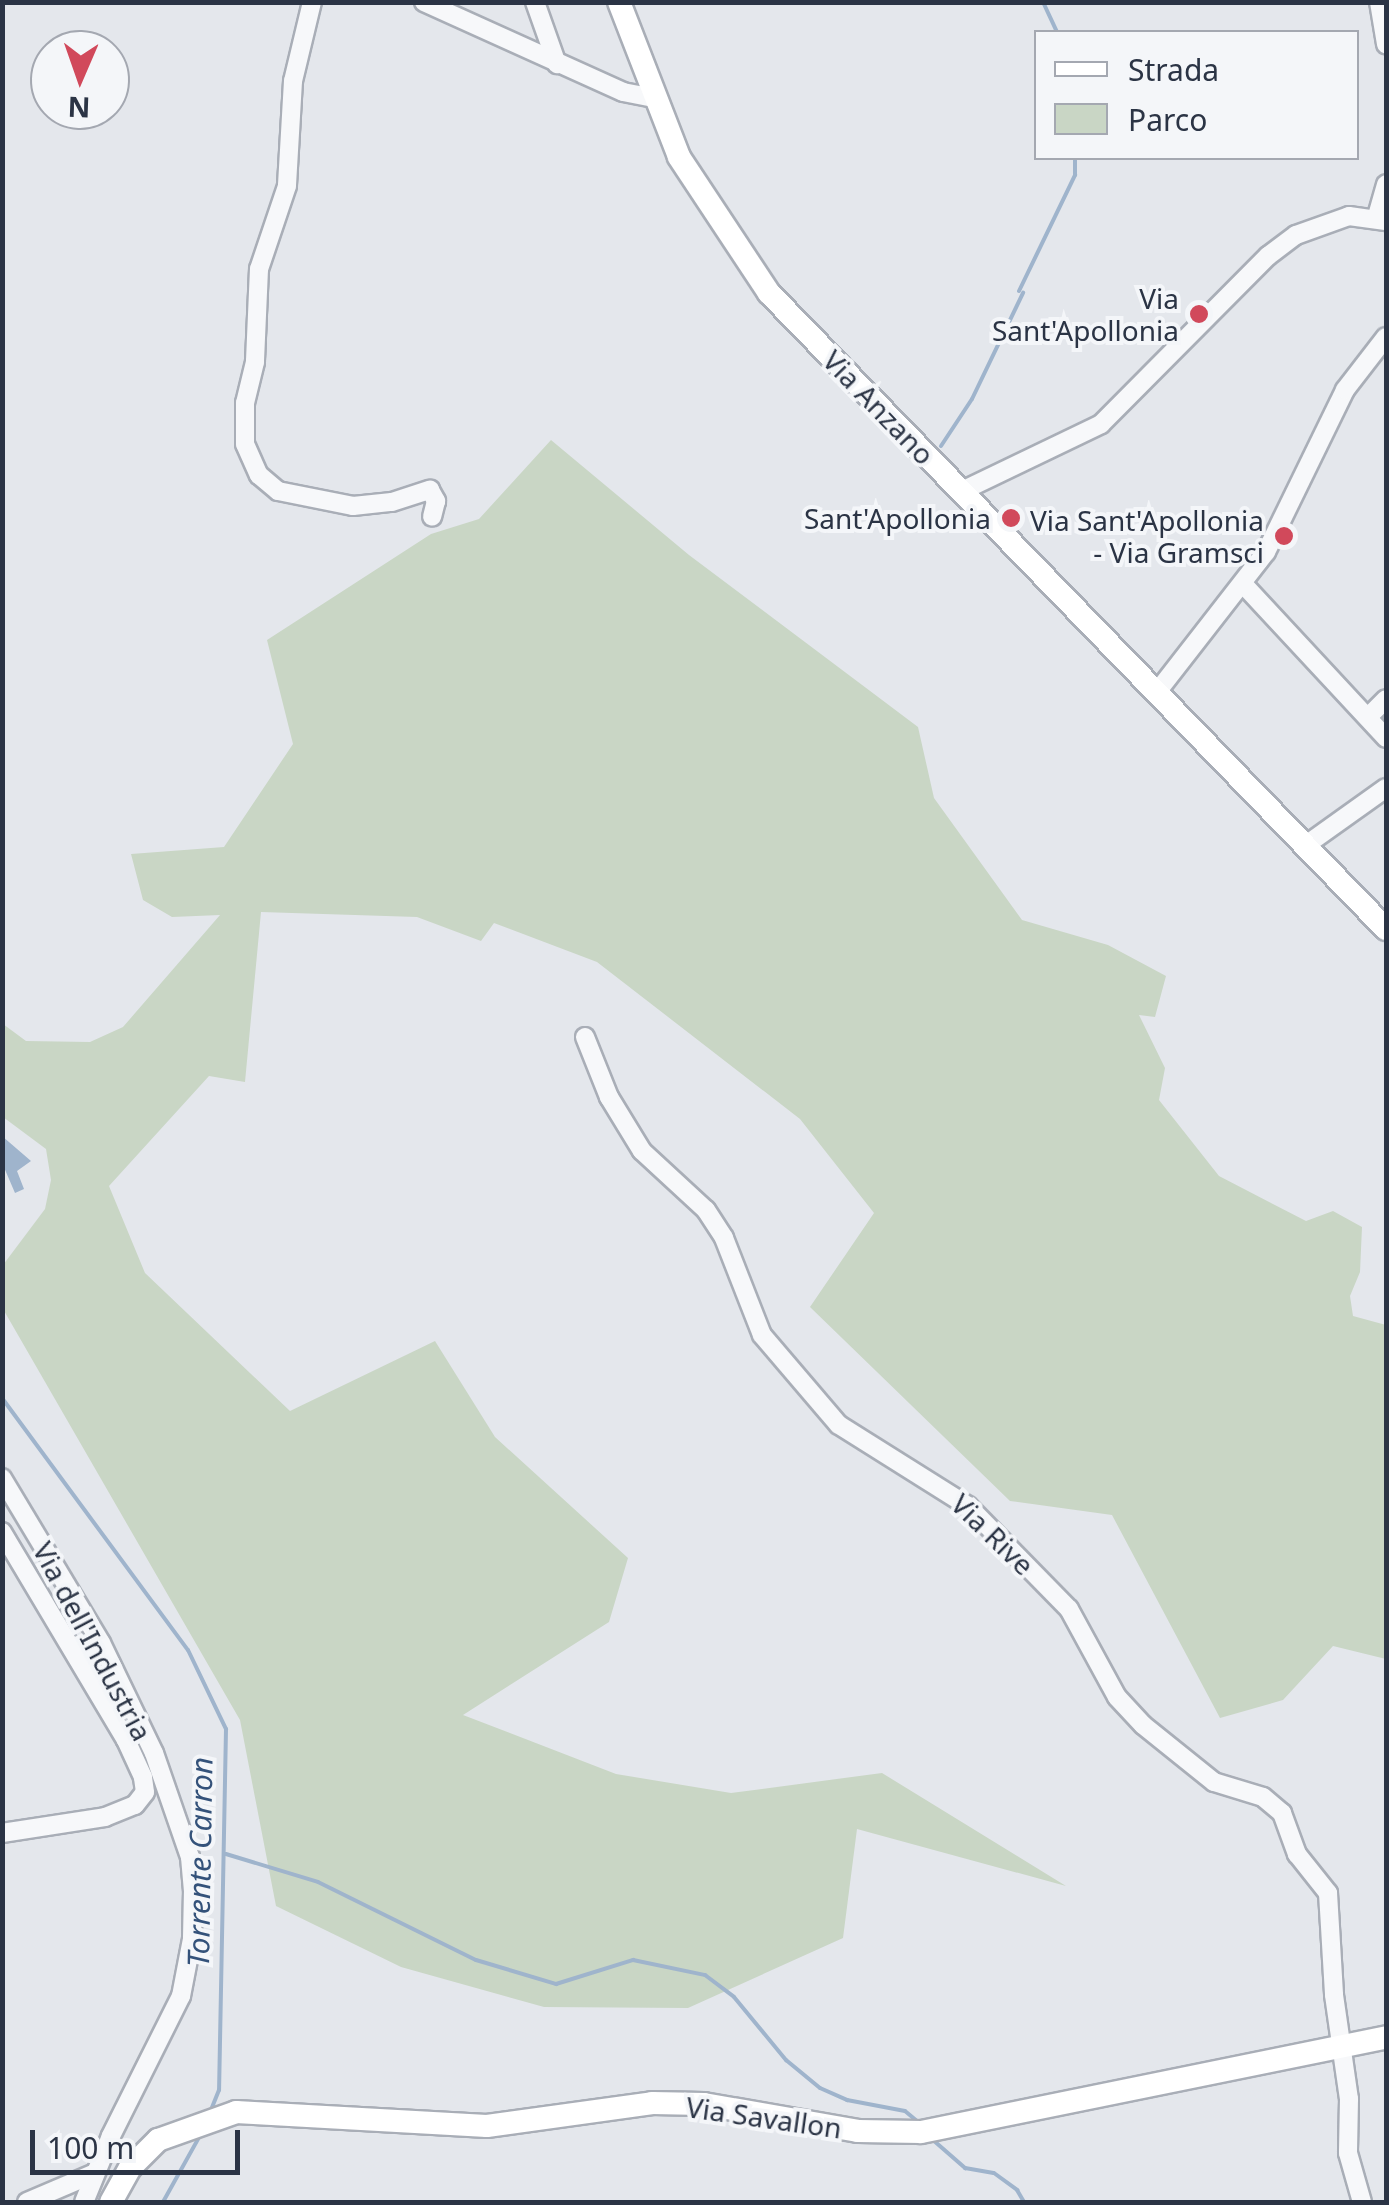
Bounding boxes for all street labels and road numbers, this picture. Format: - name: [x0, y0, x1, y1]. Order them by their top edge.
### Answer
- street label: Via Anzano: [816, 343, 942, 471]
- street label: Via Rive: [945, 1487, 1041, 1581]
- street label: Via dell'Industria: [26, 1536, 160, 1746]
- street label: Via Savallon: [684, 2089, 844, 2145]

